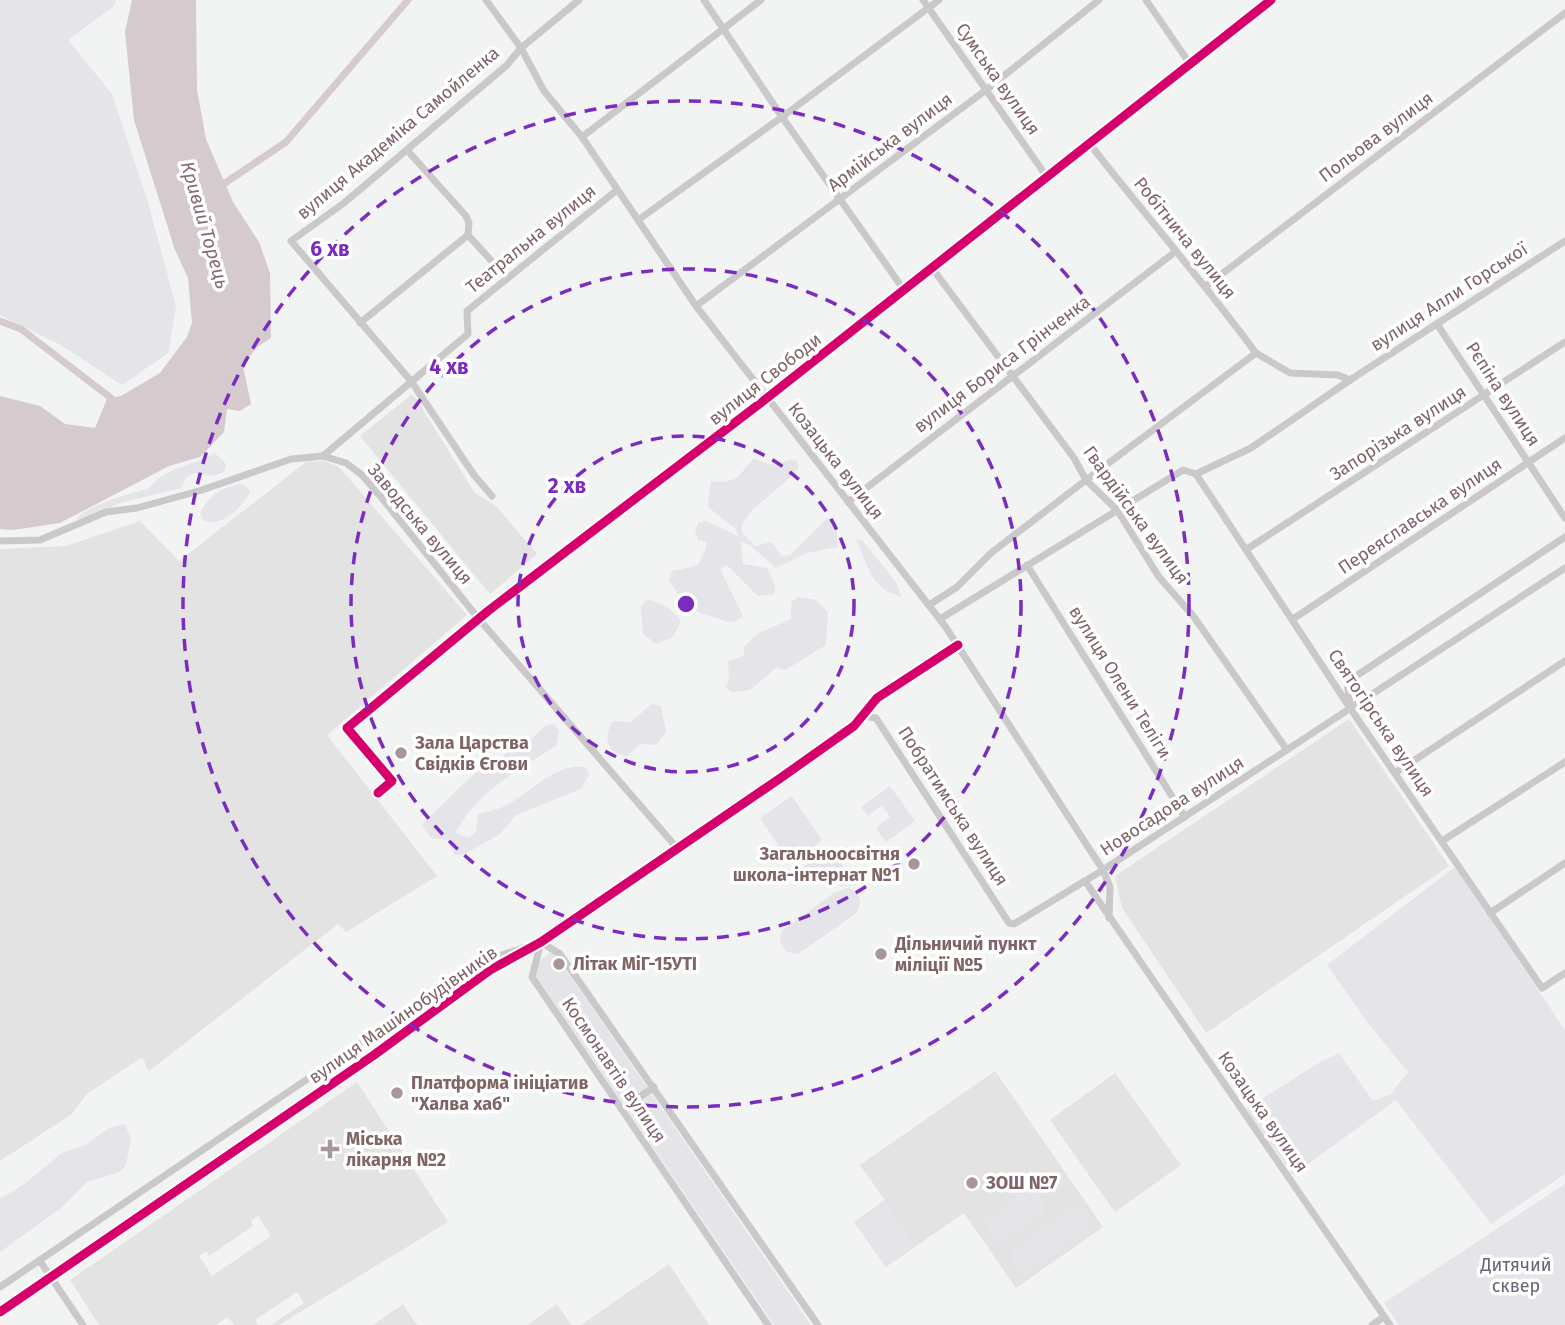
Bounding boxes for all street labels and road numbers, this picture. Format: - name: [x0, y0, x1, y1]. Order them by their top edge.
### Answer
- street label: Сумська вулиця: [951, 19, 1045, 139]
- street label: вулиця Академіка Самойленка: [292, 42, 504, 224]
- street label: Польова вулиця: [1315, 87, 1437, 187]
- street label: Армійська вулиця: [823, 88, 957, 196]
- street label: Робітнича вулиця: [1129, 173, 1241, 303]
- street label: Театральна вулиця: [462, 180, 600, 298]
- street label: вулиця Алли Горської: [1366, 238, 1532, 356]
- street label: вулиця Бориса Грінченка: [909, 290, 1095, 438]
- street label: вулиця Свободи: [704, 328, 826, 430]
- street label: Рєпіна вулиця: [1461, 338, 1545, 450]
- street label: Запорізька вулиця: [1326, 381, 1470, 485]
- street label: Козацька вулиця: [783, 398, 889, 524]
- street label: Гвардійська вулиця: [1078, 442, 1194, 588]
- street label: Переяславська вулиця: [1334, 453, 1506, 579]
- street label: Заводська вулиця: [363, 459, 477, 589]
- street label: вулиця Олени Теліги: [1064, 602, 1176, 762]
- street label: Святогірська вулиця: [1323, 645, 1439, 801]
- street label: Побратимська вулиця: [893, 722, 1013, 890]
- street label: Новосадова вулиця: [1096, 751, 1248, 861]
- street label: вулиця Машинобудівників: [304, 941, 502, 1089]
- street label: Космонавтів вулиця: [557, 993, 671, 1147]
- street label: Козацька вулиця: [1213, 1047, 1313, 1177]

